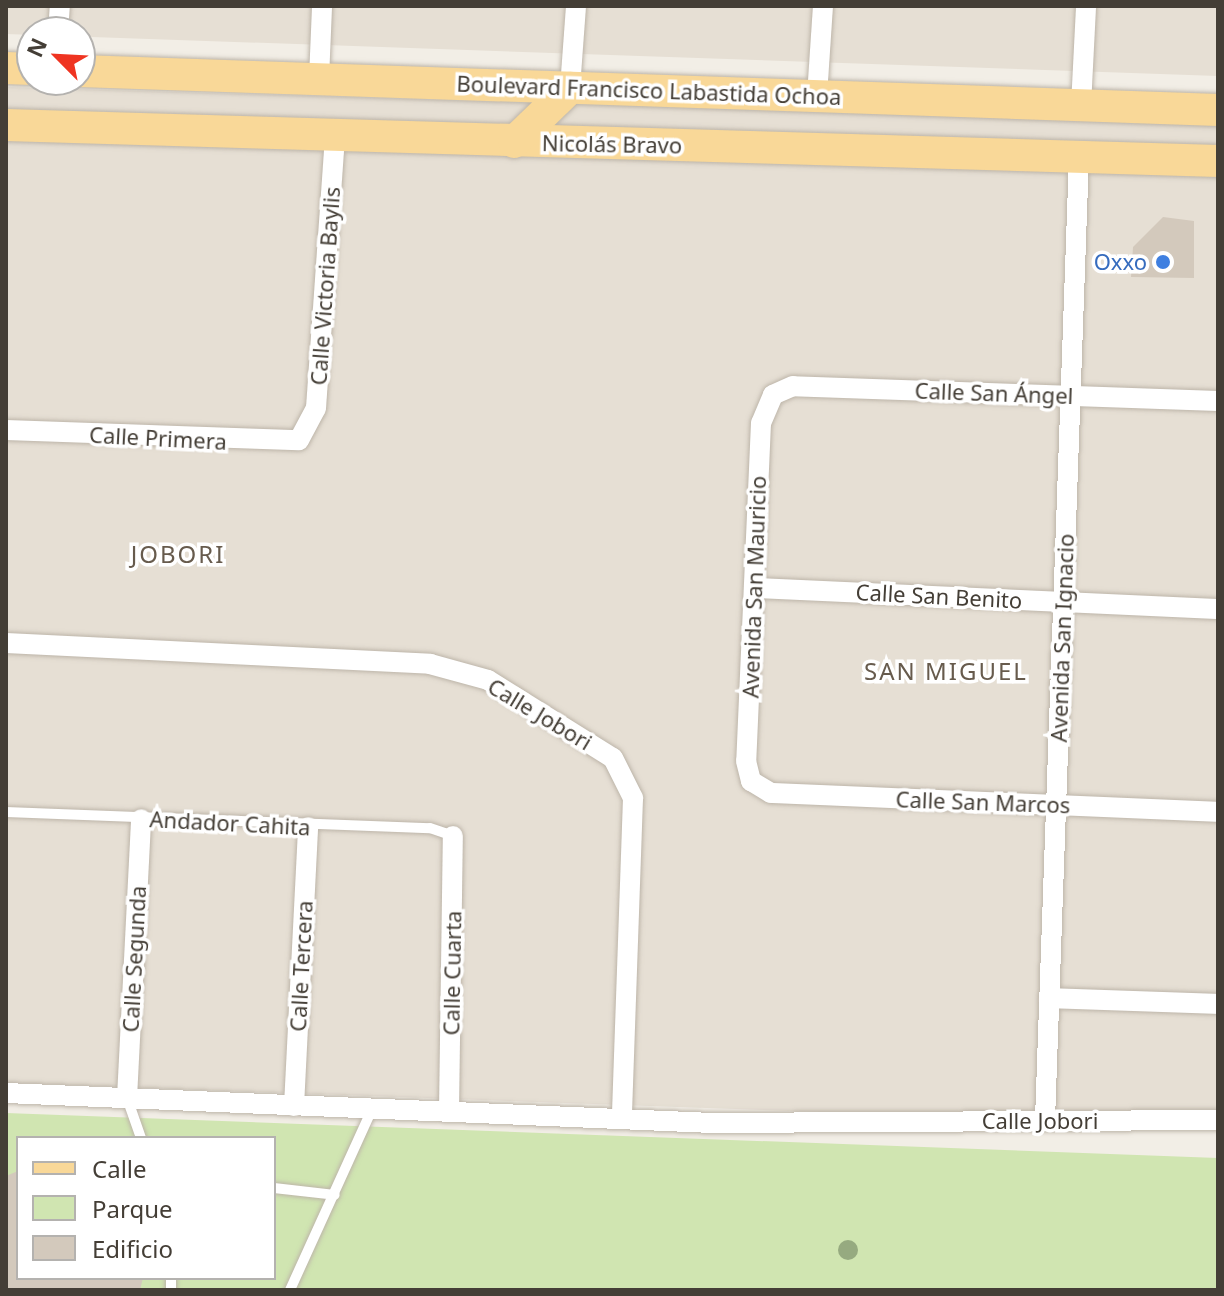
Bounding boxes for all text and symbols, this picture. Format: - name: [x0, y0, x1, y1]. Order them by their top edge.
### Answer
- north arrow: [16, 16, 96, 96]
- text: N: [19, 33, 53, 61]
- street label: Boulevard Francisco Labastida Ochoa: [456, 70, 842, 110]
- street label: Nicolás Bravo: [542, 130, 682, 158]
- street label: Calle Victoria Baylis: [305, 186, 345, 386]
- place label: Oxxo: [1094, 249, 1147, 275]
- marker: Oxxo: [1154, 253, 1172, 271]
- street label: Calle San Ángel: [914, 377, 1074, 409]
- street label: Calle Primera: [89, 421, 227, 455]
- street label: Avenida San Mauricio: [737, 475, 771, 699]
- street label: Avenida San Ignacio: [1045, 533, 1079, 743]
- district label: JOBORI: [131, 540, 225, 568]
- street label: Calle San Benito: [855, 578, 1023, 614]
- district label: SAN MIGUEL: [864, 657, 1028, 685]
- street label: Calle Jobori: [483, 673, 597, 755]
- street label: Calle San Marcos: [895, 786, 1071, 818]
- street label: Andador Cahita: [149, 806, 311, 840]
- street label: Calle Segunda: [117, 885, 151, 1033]
- street label: Calle Tercera: [284, 900, 318, 1032]
- street label: Calle Cuarta: [438, 910, 466, 1036]
- street label: Calle Jobori: [982, 1108, 1098, 1134]
- legend: [16, 1136, 276, 1280]
- text: Calle: [92, 1152, 147, 1185]
- text: Parque: [92, 1192, 173, 1225]
- text: Edificio: [92, 1232, 173, 1265]

